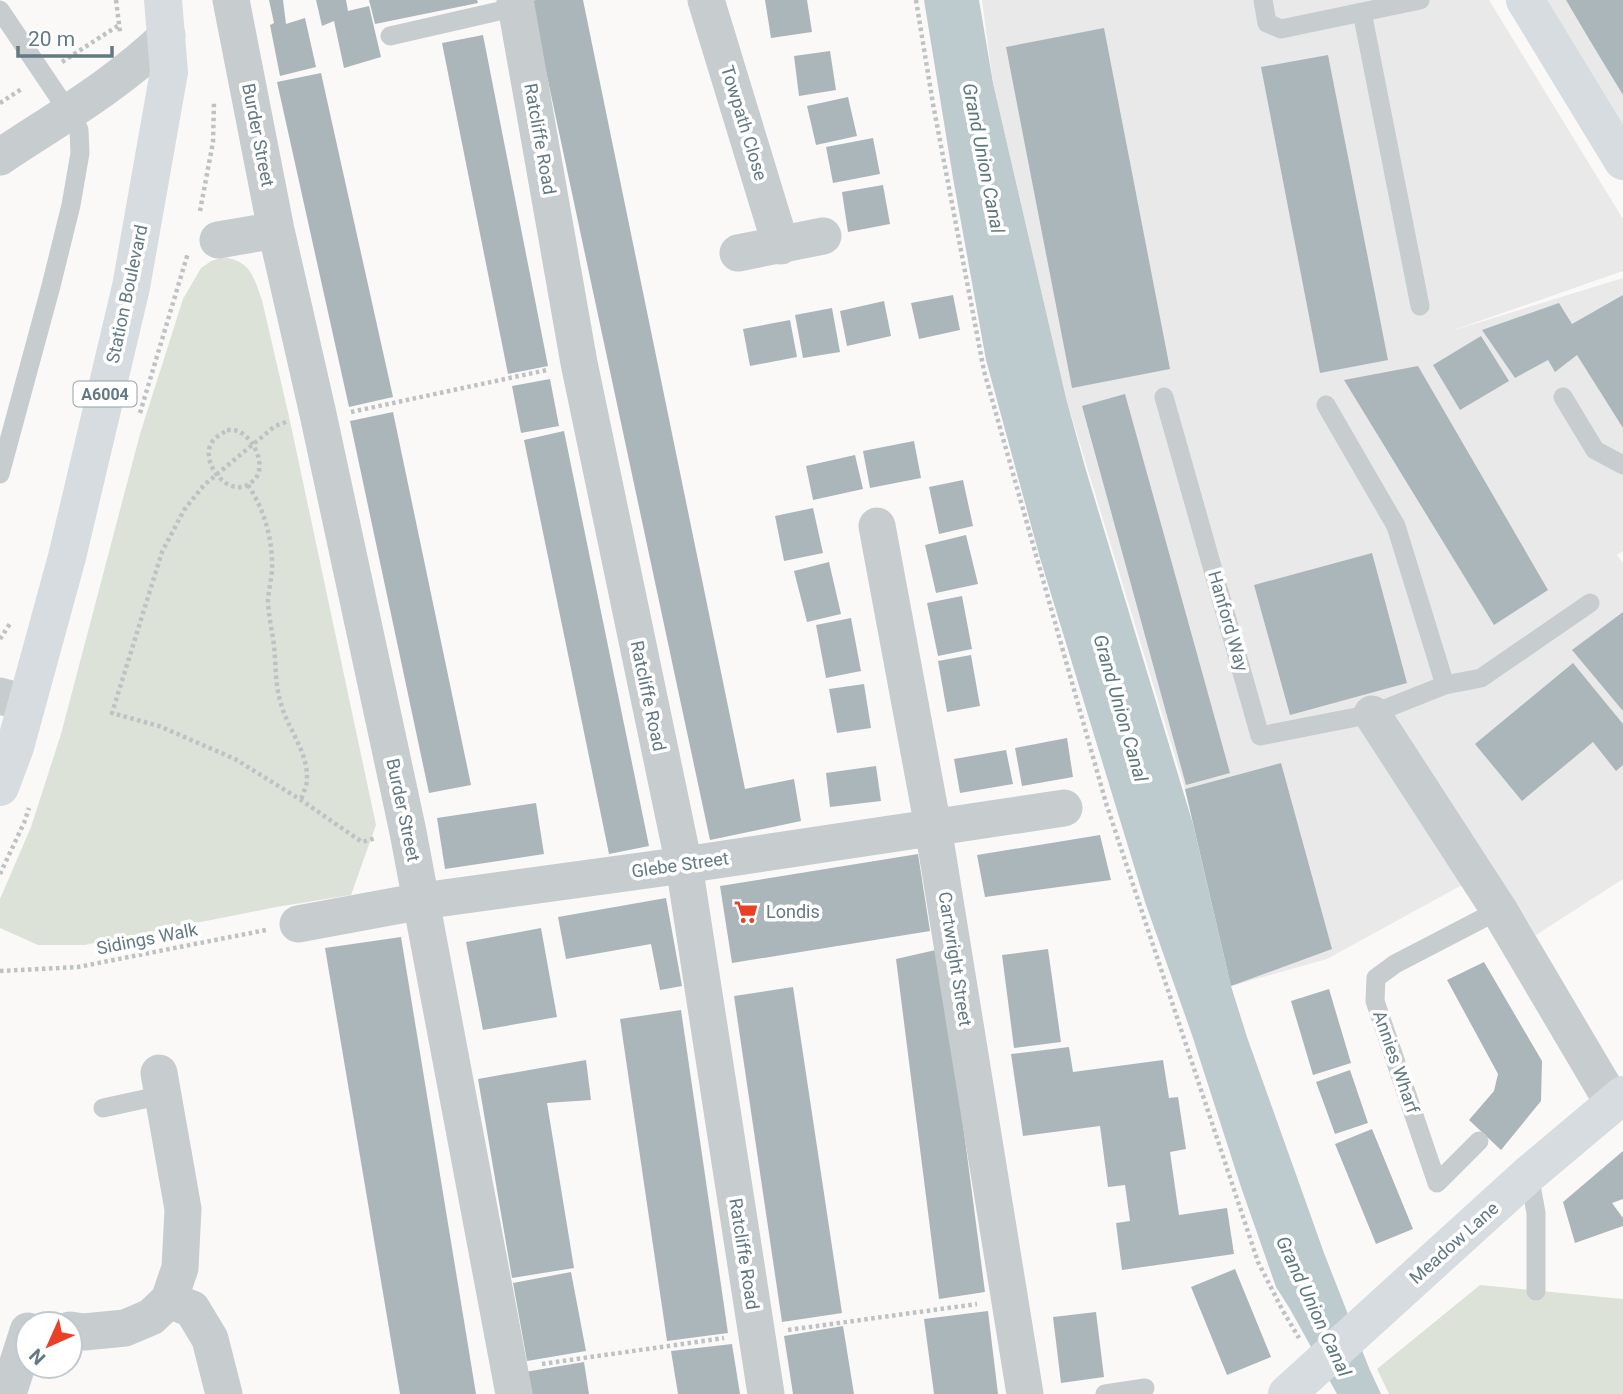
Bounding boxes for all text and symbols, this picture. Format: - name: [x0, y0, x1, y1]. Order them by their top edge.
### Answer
- scale bar: [18, 14, 112, 58]
- text: 20 m: [28, 27, 75, 51]
- street label: Towpath Close: [717, 63, 772, 183]
- street label: Burder Street: [238, 81, 279, 188]
- water label: Grand Union Canal: [958, 81, 1009, 236]
- street label: Ratcliffe Road: [520, 82, 561, 196]
- street label: Station Boulevard: [102, 223, 151, 365]
- road number: A6004: [74, 382, 136, 406]
- street label: Hanford Way: [1204, 568, 1253, 674]
- water label: Grand Union Canal: [1088, 632, 1153, 785]
- street label: Ratcliffe Road: [627, 639, 670, 753]
- street label: Burder Street: [382, 756, 425, 863]
- street label: Glebe Street: [630, 847, 730, 882]
- street label: Cartwright Street: [935, 890, 977, 1028]
- supermarket icon: Londis: [732, 898, 760, 926]
- place label: Londis: [766, 901, 820, 922]
- street label: Sidings Walk: [95, 918, 200, 959]
- street label: Annies Wharf: [1369, 1008, 1424, 1117]
- street label: Ratcliffe Road: [725, 1197, 764, 1311]
- street label: Meadow Lane: [1405, 1197, 1502, 1288]
- water label: Grand Union Canal: [1271, 1232, 1356, 1381]
- north arrow: [14, 1310, 84, 1380]
- text: N: [24, 1344, 50, 1370]

